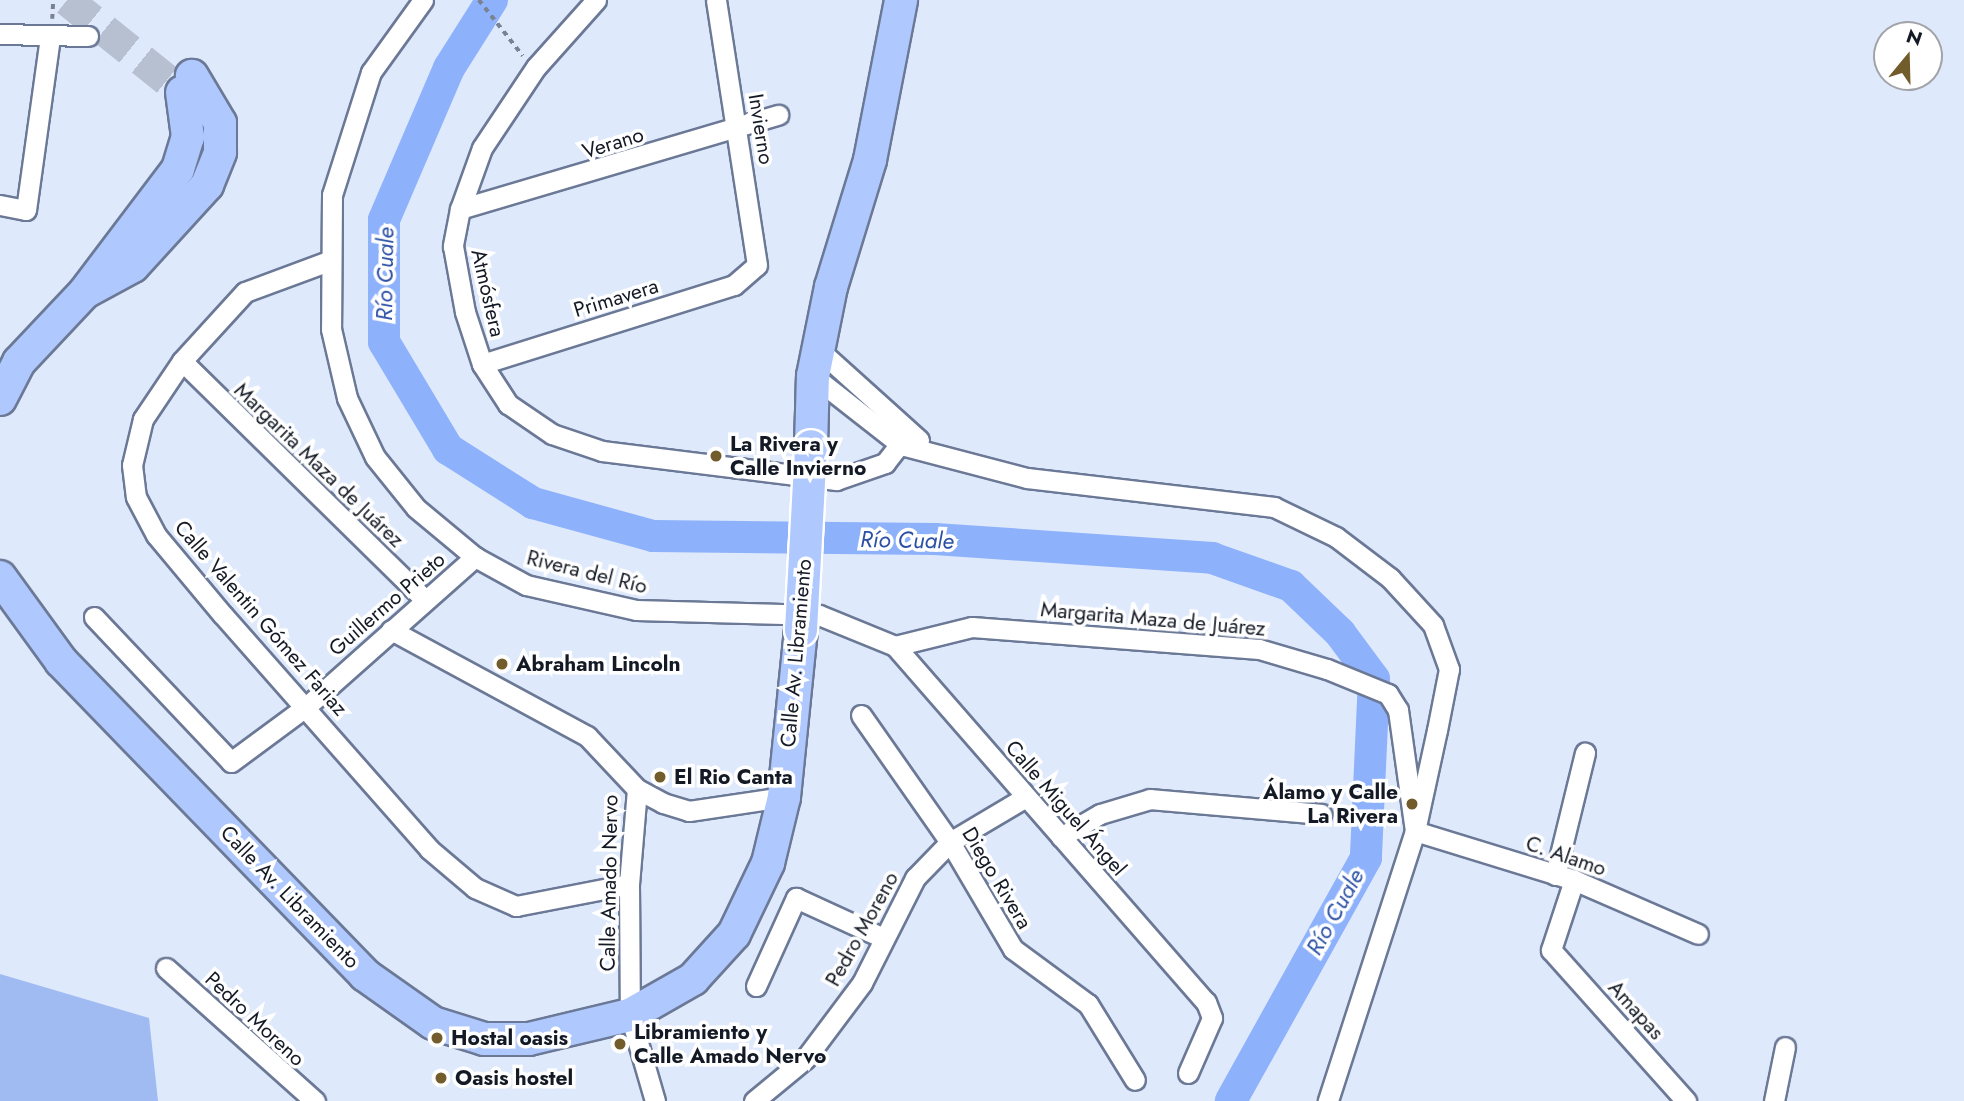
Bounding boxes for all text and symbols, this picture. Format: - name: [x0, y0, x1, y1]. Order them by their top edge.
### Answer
- north arrow: [1873, 21, 1943, 91]
- text: N: [1903, 22, 1926, 53]
- street label: Invierno: [743, 92, 779, 166]
- street label: Verano: [579, 122, 647, 164]
- water label: Río Cuale: [370, 227, 400, 321]
- street label: Atmósfera: [466, 247, 510, 339]
- street label: Primavera: [571, 273, 661, 323]
- street label: Margarita Maza de Juárez: [229, 378, 409, 552]
- place label: La Rivera y Calle Invierno: [730, 431, 866, 481]
- marker: La Rivera y Calle Invierno: [708, 448, 724, 464]
- street label: Calle Valentin Gómez Fariaz: [169, 515, 353, 721]
- water label: Río Cuale: [860, 525, 954, 555]
- street label: Rivera del Río: [524, 545, 650, 599]
- street label: Guillermo Prieto: [324, 547, 450, 661]
- street label: Calle Av. Libramiento: [775, 558, 817, 748]
- street label: Margarita Maza de Juárez: [1039, 597, 1267, 641]
- place label: Abraham Lincoln: [516, 651, 681, 677]
- marker: Abraham Lincoln: [494, 656, 510, 672]
- street label: Calle Miguel Ángel: [1000, 735, 1132, 881]
- place label: El Rio Canta: [674, 764, 793, 790]
- marker: El Rio Canta: [652, 769, 668, 785]
- place label: Álamo y Calle La Rivera: [1263, 779, 1398, 829]
- street label: Calle Amado Nervo: [595, 794, 623, 972]
- marker: Álamo y Calle La Rivera: [1404, 796, 1420, 812]
- street label: Calle Av. Libramiento: [215, 820, 365, 974]
- street label: Diego Rivera: [957, 822, 1037, 934]
- street label: C. Alamo: [1523, 831, 1609, 881]
- water label: Río Cuale: [1300, 864, 1370, 960]
- street label: Pedro Moreno: [820, 867, 904, 991]
- street label: Pedro Moreno: [200, 966, 310, 1072]
- street label: Amapas: [1603, 975, 1669, 1045]
- place label: Libramiento y Calle Amado Nervo: [634, 1019, 826, 1069]
- place label: Hostal oasis: [451, 1025, 568, 1051]
- marker: Hostal oasis: [429, 1030, 445, 1046]
- marker: Libramiento y Calle Amado Nervo: [612, 1036, 628, 1052]
- place label: Oasis hostel: [455, 1065, 573, 1091]
- marker: Oasis hostel: [433, 1070, 449, 1086]

